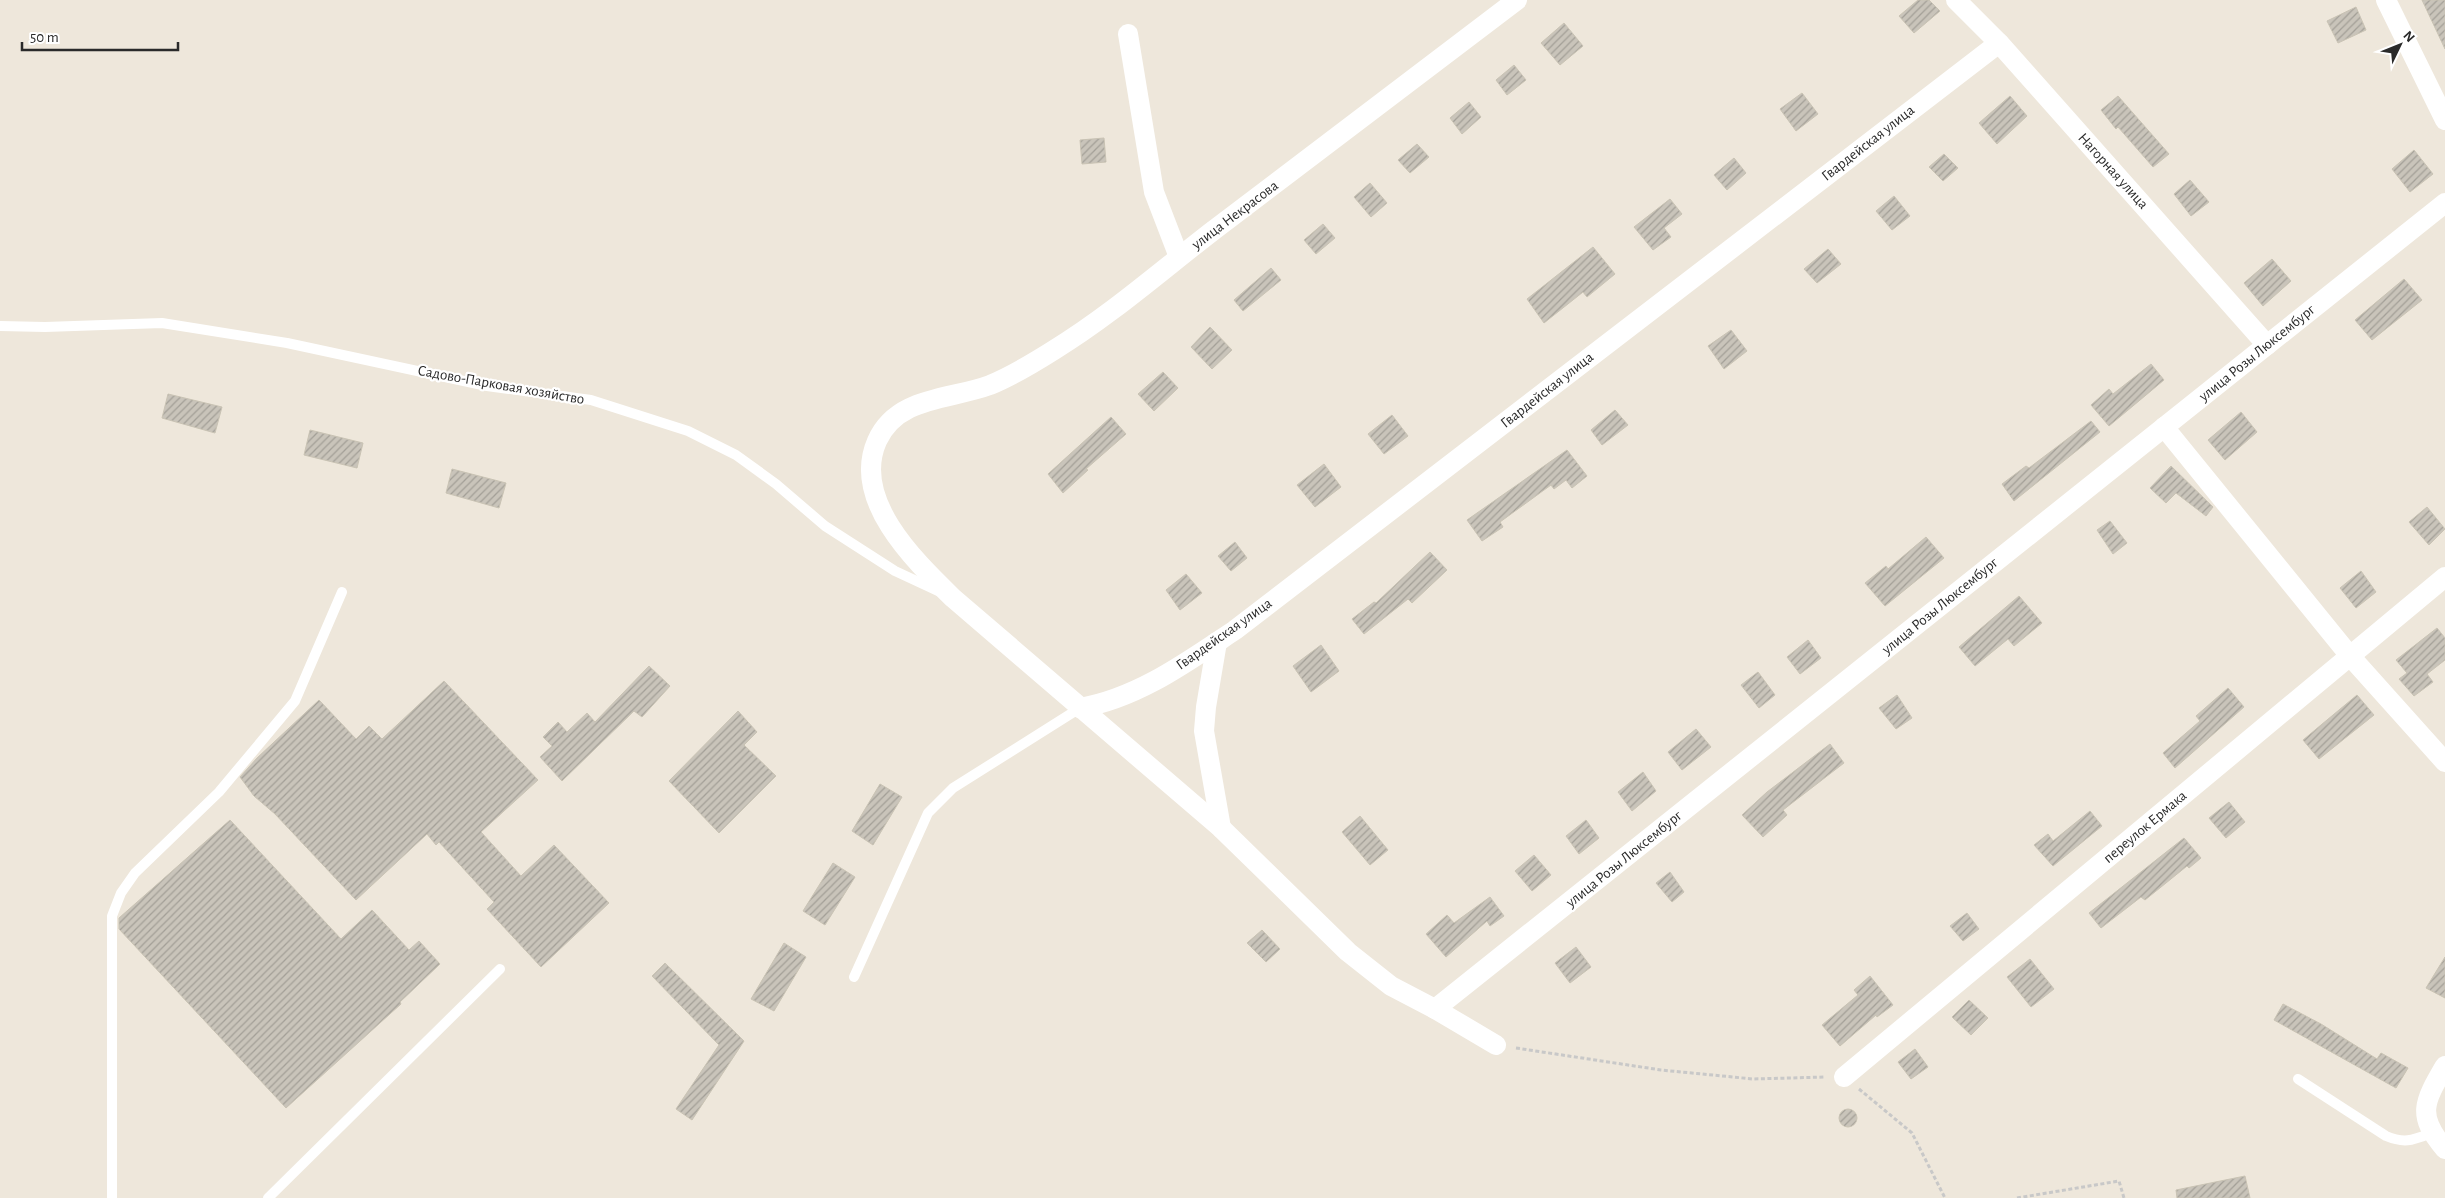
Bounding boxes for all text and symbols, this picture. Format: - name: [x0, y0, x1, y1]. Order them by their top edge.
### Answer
- scale bar: [22, 20, 179, 52]
- north arrow: [2375, 20, 2425, 70]
- text: N: [2400, 28, 2417, 45]
- text: 50 m: [30, 30, 59, 45]
- street label: Гвардейская улица: [1819, 102, 1917, 184]
- street label: Нагорная улица: [2075, 130, 2151, 212]
- street label: улица Некрасова: [1188, 178, 1281, 253]
- street label: улица Розы Люксембург: [2196, 301, 2318, 405]
- street label: Гвардейская улица: [1498, 349, 1596, 431]
- street label: Садово-Парковая хозяйство: [416, 363, 586, 407]
- street label: улица Розы Люксембург: [1879, 554, 2001, 658]
- street label: Гвардейская улица: [1173, 595, 1275, 673]
- street label: переулок Ермака: [2101, 788, 2190, 866]
- street label: улица Розы Люксембург: [1563, 807, 1685, 911]

